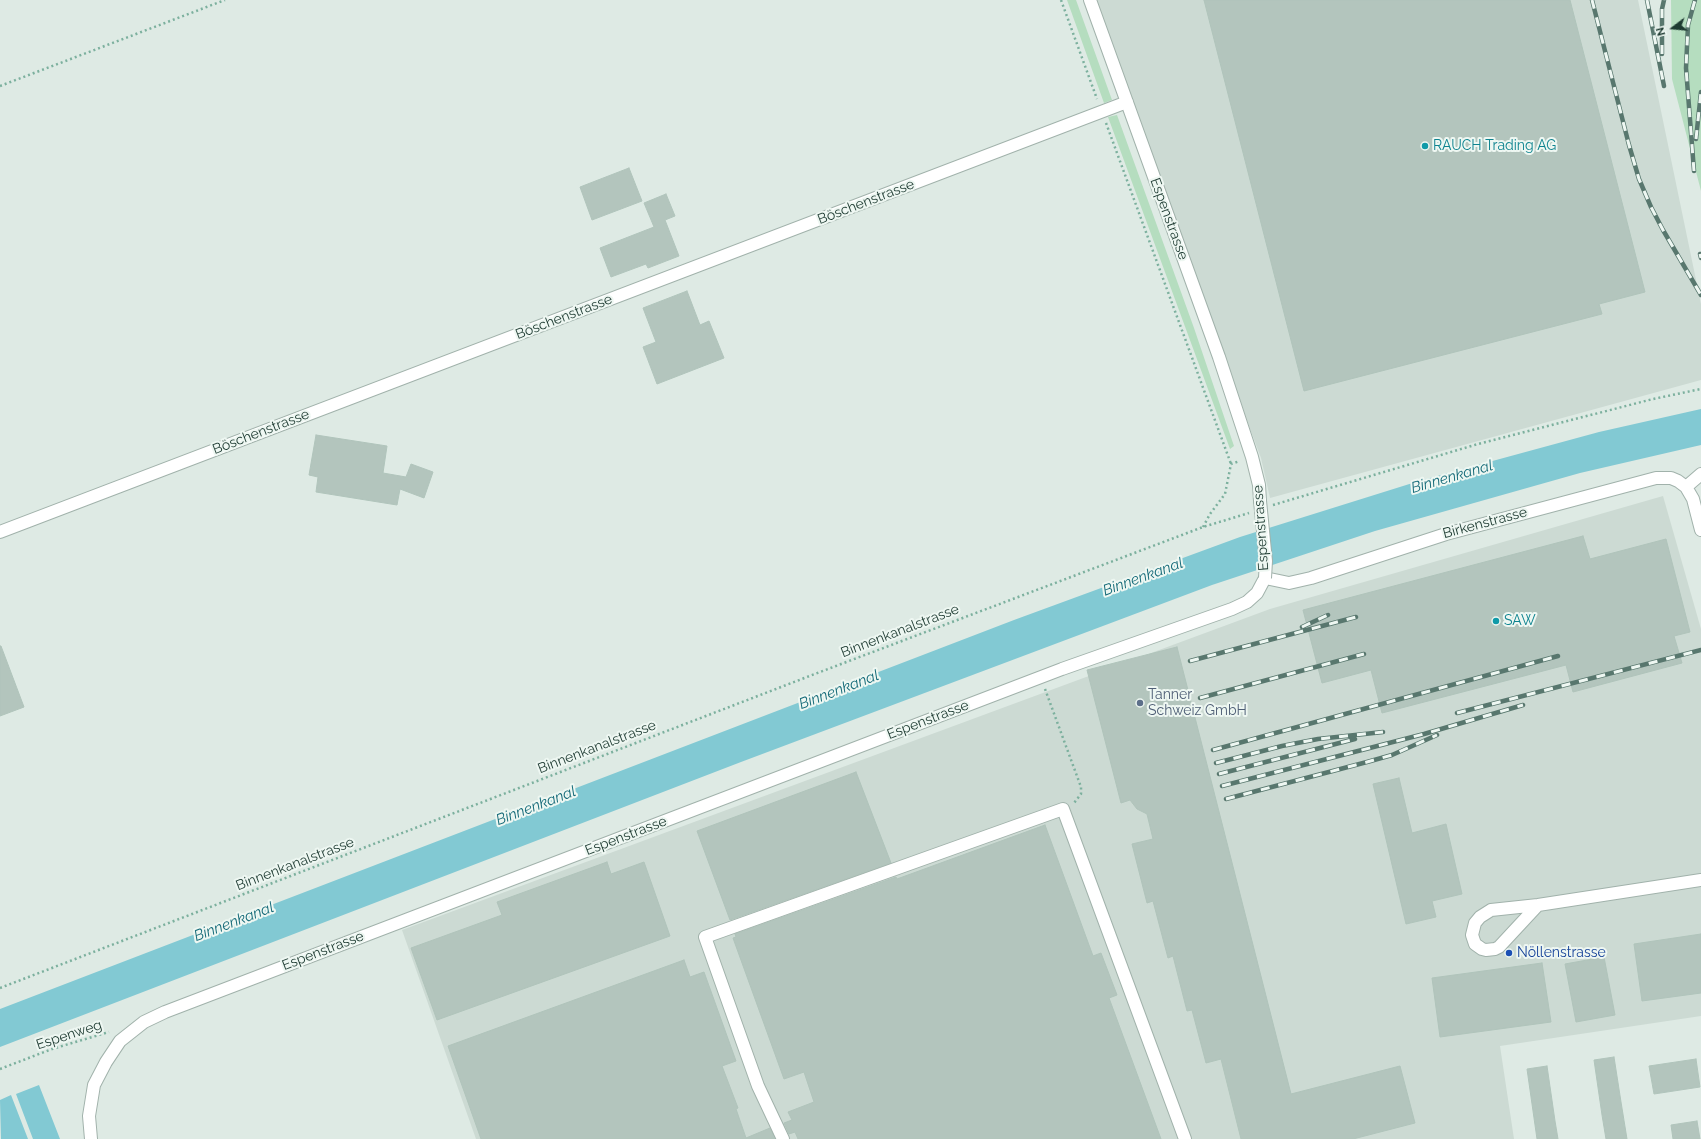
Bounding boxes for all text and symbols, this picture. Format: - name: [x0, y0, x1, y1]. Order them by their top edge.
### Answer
- north arrow: [1653, 8, 1693, 48]
- text: N: [1654, 26, 1668, 37]
- place label: RAUCH Trading AG: [1433, 138, 1556, 154]
- marker: RAUCH Trading AG: [1420, 141, 1430, 151]
- street label: Böschenstrasse: [815, 176, 917, 228]
- street label: Espenstrasse: [1146, 176, 1192, 262]
- street label: Böschenstrasse: [513, 291, 615, 343]
- street label: Böschenstrasse: [210, 406, 312, 458]
- water label: Binnenkanal: [1409, 457, 1495, 497]
- street label: Espenstrasse: [1250, 485, 1272, 571]
- street label: Birkenstrasse: [1441, 504, 1529, 542]
- water label: Binnenkanal: [1100, 554, 1186, 600]
- street label: Binnenkanalstrasse: [838, 601, 962, 661]
- place label: SAW: [1504, 613, 1536, 629]
- marker: SAW: [1491, 616, 1501, 626]
- water label: Binnenkanal: [796, 667, 882, 713]
- place label: Tanner Schweiz GmbH: [1148, 687, 1247, 720]
- street label: Espenstrasse: [885, 697, 971, 743]
- marker: Tanner Schweiz GmbH: [1135, 698, 1145, 708]
- street label: Binnenkanalstrasse: [535, 717, 659, 777]
- water label: Binnenkanal: [493, 783, 579, 829]
- street label: Espenstrasse: [583, 813, 669, 859]
- street label: Binnenkanalstrasse: [233, 834, 357, 894]
- water label: Binnenkanal: [191, 899, 277, 945]
- street label: Espenstrasse: [280, 928, 366, 974]
- place label: Nöllenstrasse: [1517, 945, 1606, 961]
- marker: Nöllenstrasse: [1504, 948, 1514, 958]
- street label: Espenweg: [34, 1016, 104, 1054]

